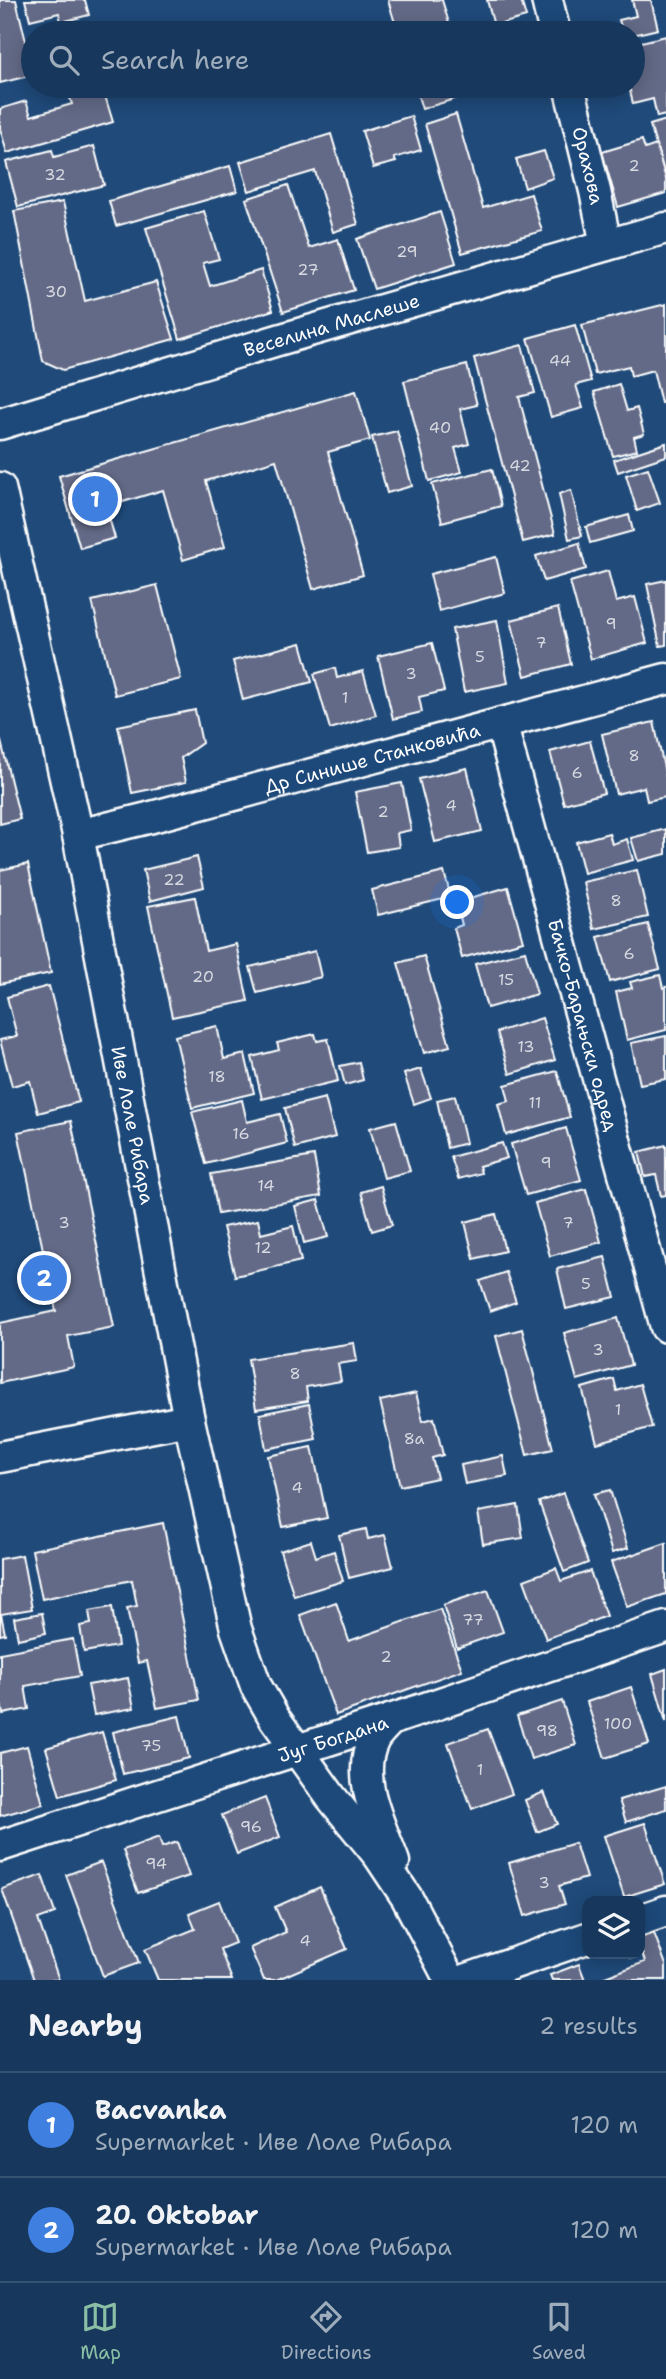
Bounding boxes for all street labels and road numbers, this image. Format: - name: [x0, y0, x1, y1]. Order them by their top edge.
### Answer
- street label: Орахова: [567, 124, 610, 207]
- street label: Веселина Маслеше: [240, 287, 422, 362]
- street label: Др Синише Станковића: [261, 717, 483, 799]
- street label: Бачко-Барањски одред: [543, 916, 624, 1134]
- street label: Иве Лоле Рибара: [106, 1044, 160, 1207]
- street label: Југ Богдана: [275, 1709, 391, 1768]

